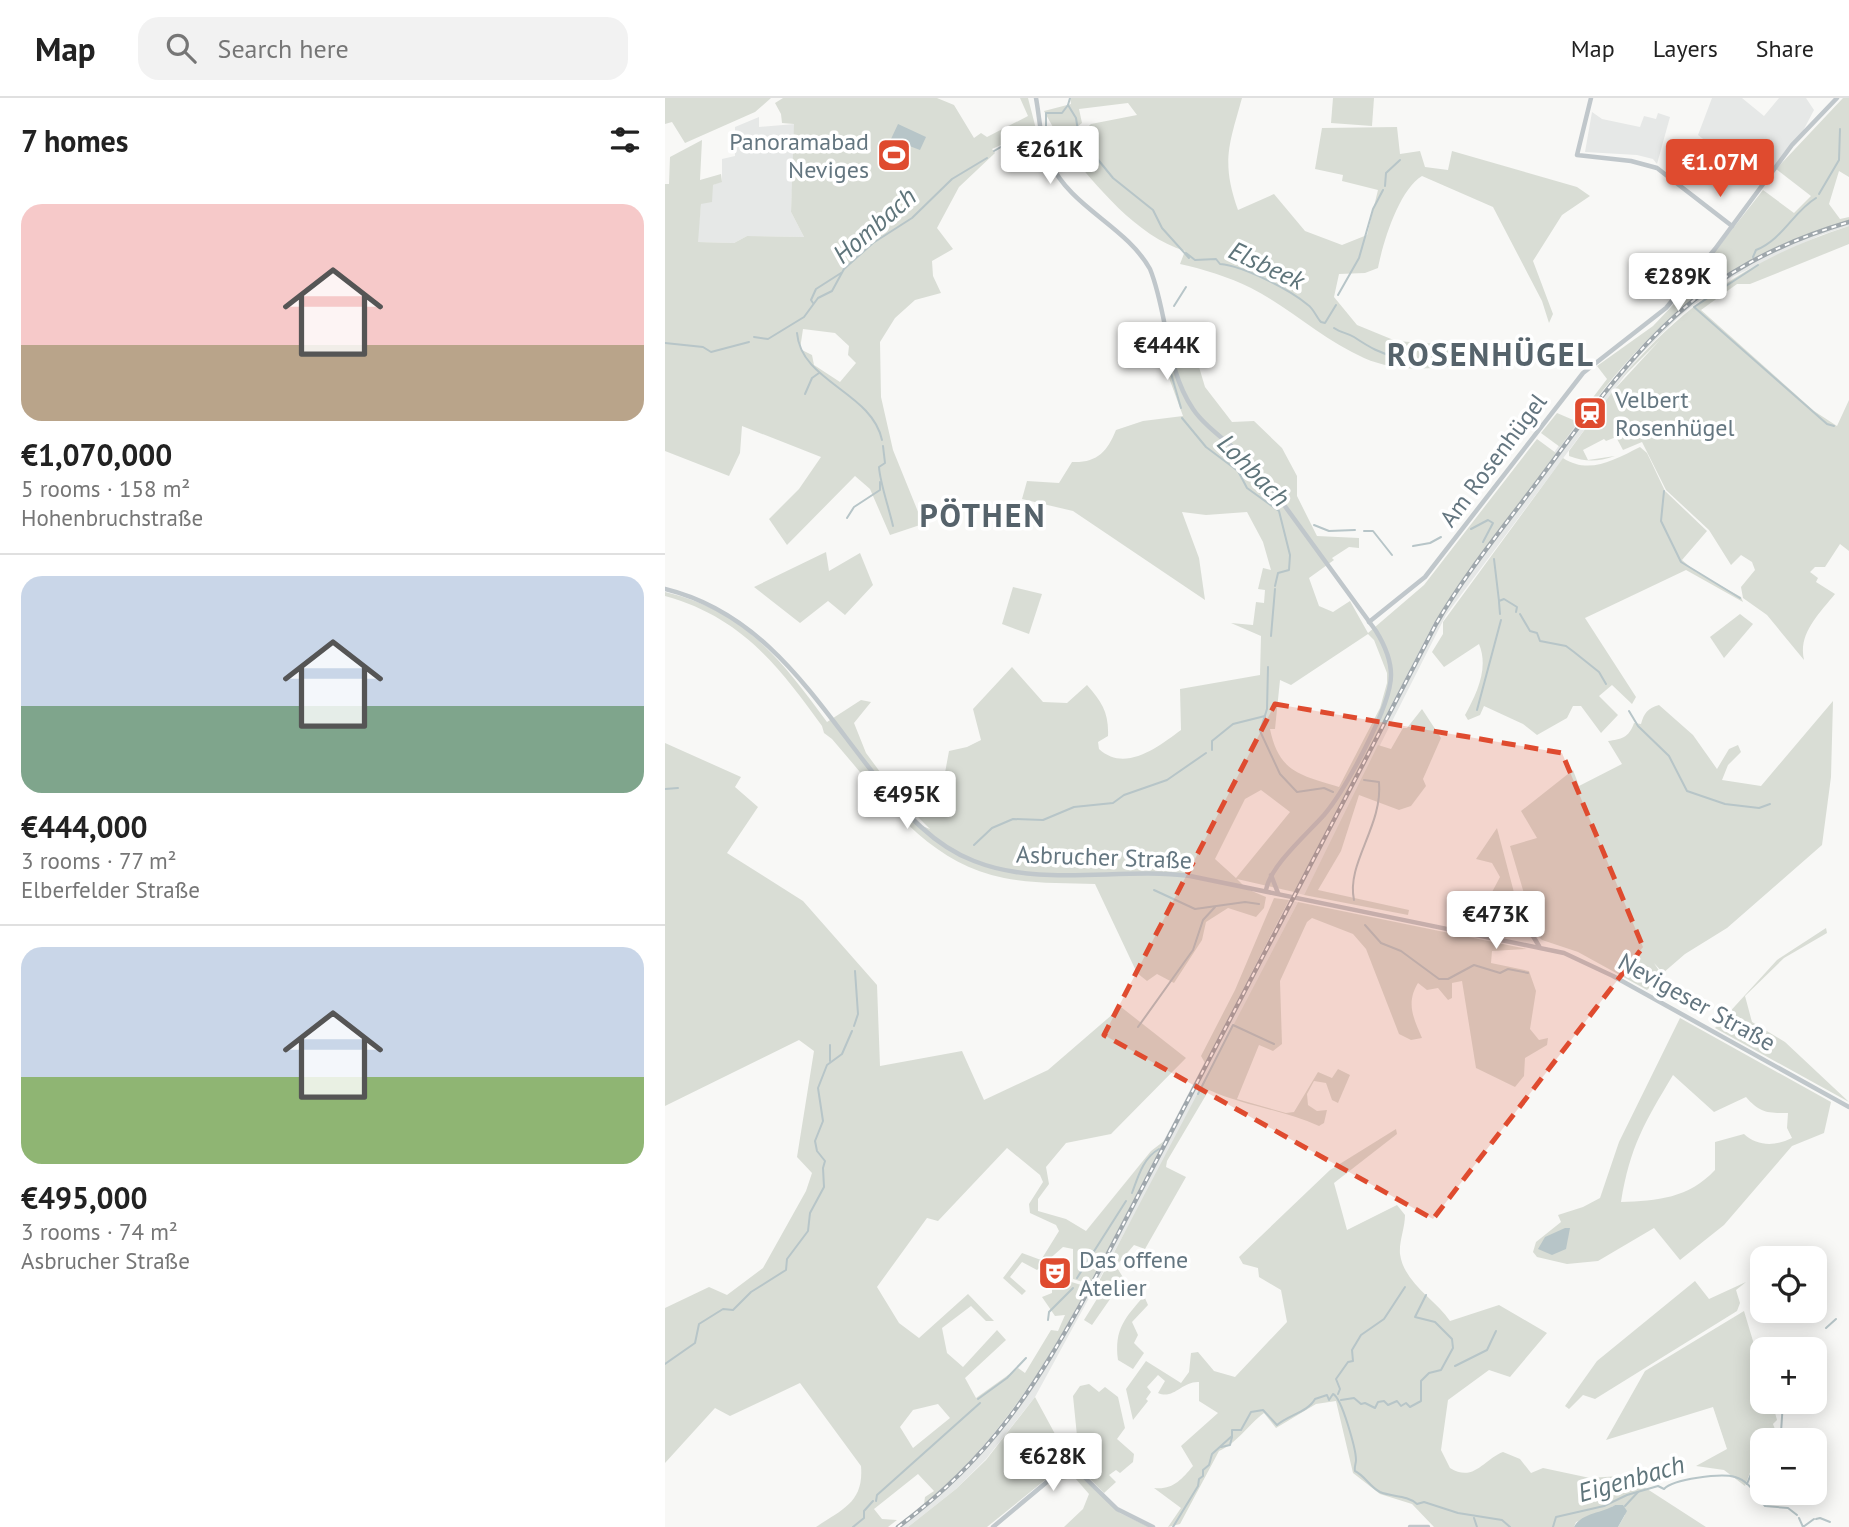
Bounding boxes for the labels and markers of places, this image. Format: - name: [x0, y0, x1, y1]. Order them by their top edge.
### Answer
- place label: Panoramabad Neviges: [729, 126, 869, 185]
- pin: €261K: [1001, 126, 1099, 186]
- sports icon: Panoramabad Neviges: [875, 136, 913, 174]
- pin: €1.07M: [1663, 140, 1777, 199]
- pin: €289K: [1629, 254, 1727, 313]
- pin: €444K: [1118, 322, 1216, 382]
- place label: Velbert Rosenhügel: [1614, 384, 1735, 443]
- station icon: Velbert Rosenhügel: [1571, 394, 1609, 432]
- pin: €495K: [858, 772, 956, 831]
- pin: €473K: [1447, 892, 1545, 951]
- place label: Das offene Atelier: [1079, 1244, 1188, 1303]
- theatre icon: Das offene Atelier: [1036, 1254, 1074, 1292]
- pin: €628K: [1004, 1434, 1102, 1493]

